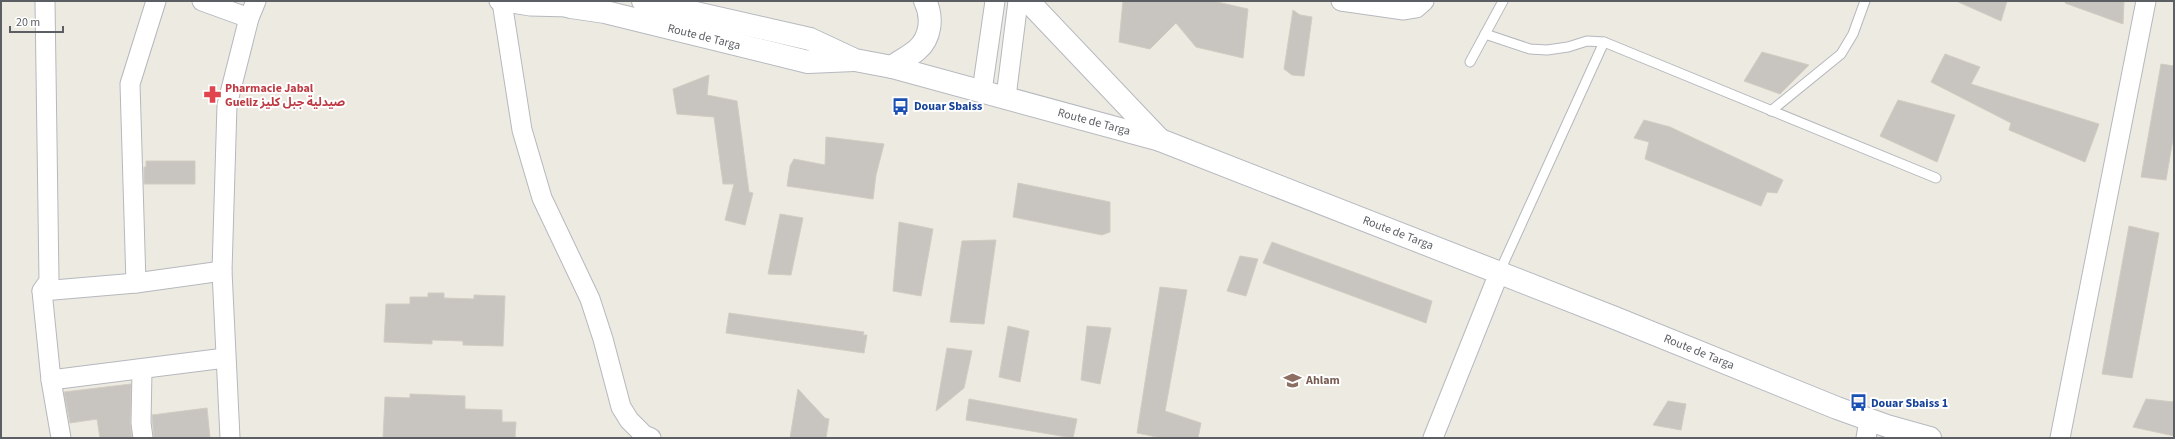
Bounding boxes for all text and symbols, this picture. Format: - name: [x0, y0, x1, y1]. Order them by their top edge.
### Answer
- scale bar: [10, 8, 63, 34]
- text: 20 m: [16, 14, 40, 31]
- street label: Route de Targa: [666, 20, 742, 54]
- place label: Pharmacie Jabal Gueliz صيدلية جبل كليز: [225, 80, 346, 111]
- pharmacy icon: Pharmacie Jabal Gueliz صيدلية جبل كليز: [202, 85, 222, 105]
- bus stop icon: Douar Sbaiss: [891, 96, 911, 116]
- place label: Douar Sbaiss: [914, 98, 982, 115]
- street label: Route de Targa: [1056, 104, 1132, 140]
- street label: Route de Targa: [1360, 212, 1436, 254]
- street label: Route de Targa: [1661, 330, 1737, 374]
- school or university icon: Ahlam: [1283, 370, 1303, 390]
- place label: Ahlam: [1305, 372, 1340, 389]
- bus stop icon: Douar Sbaiss 1: [1848, 393, 1868, 413]
- place label: Douar Sbaiss 1: [1871, 395, 1948, 412]

